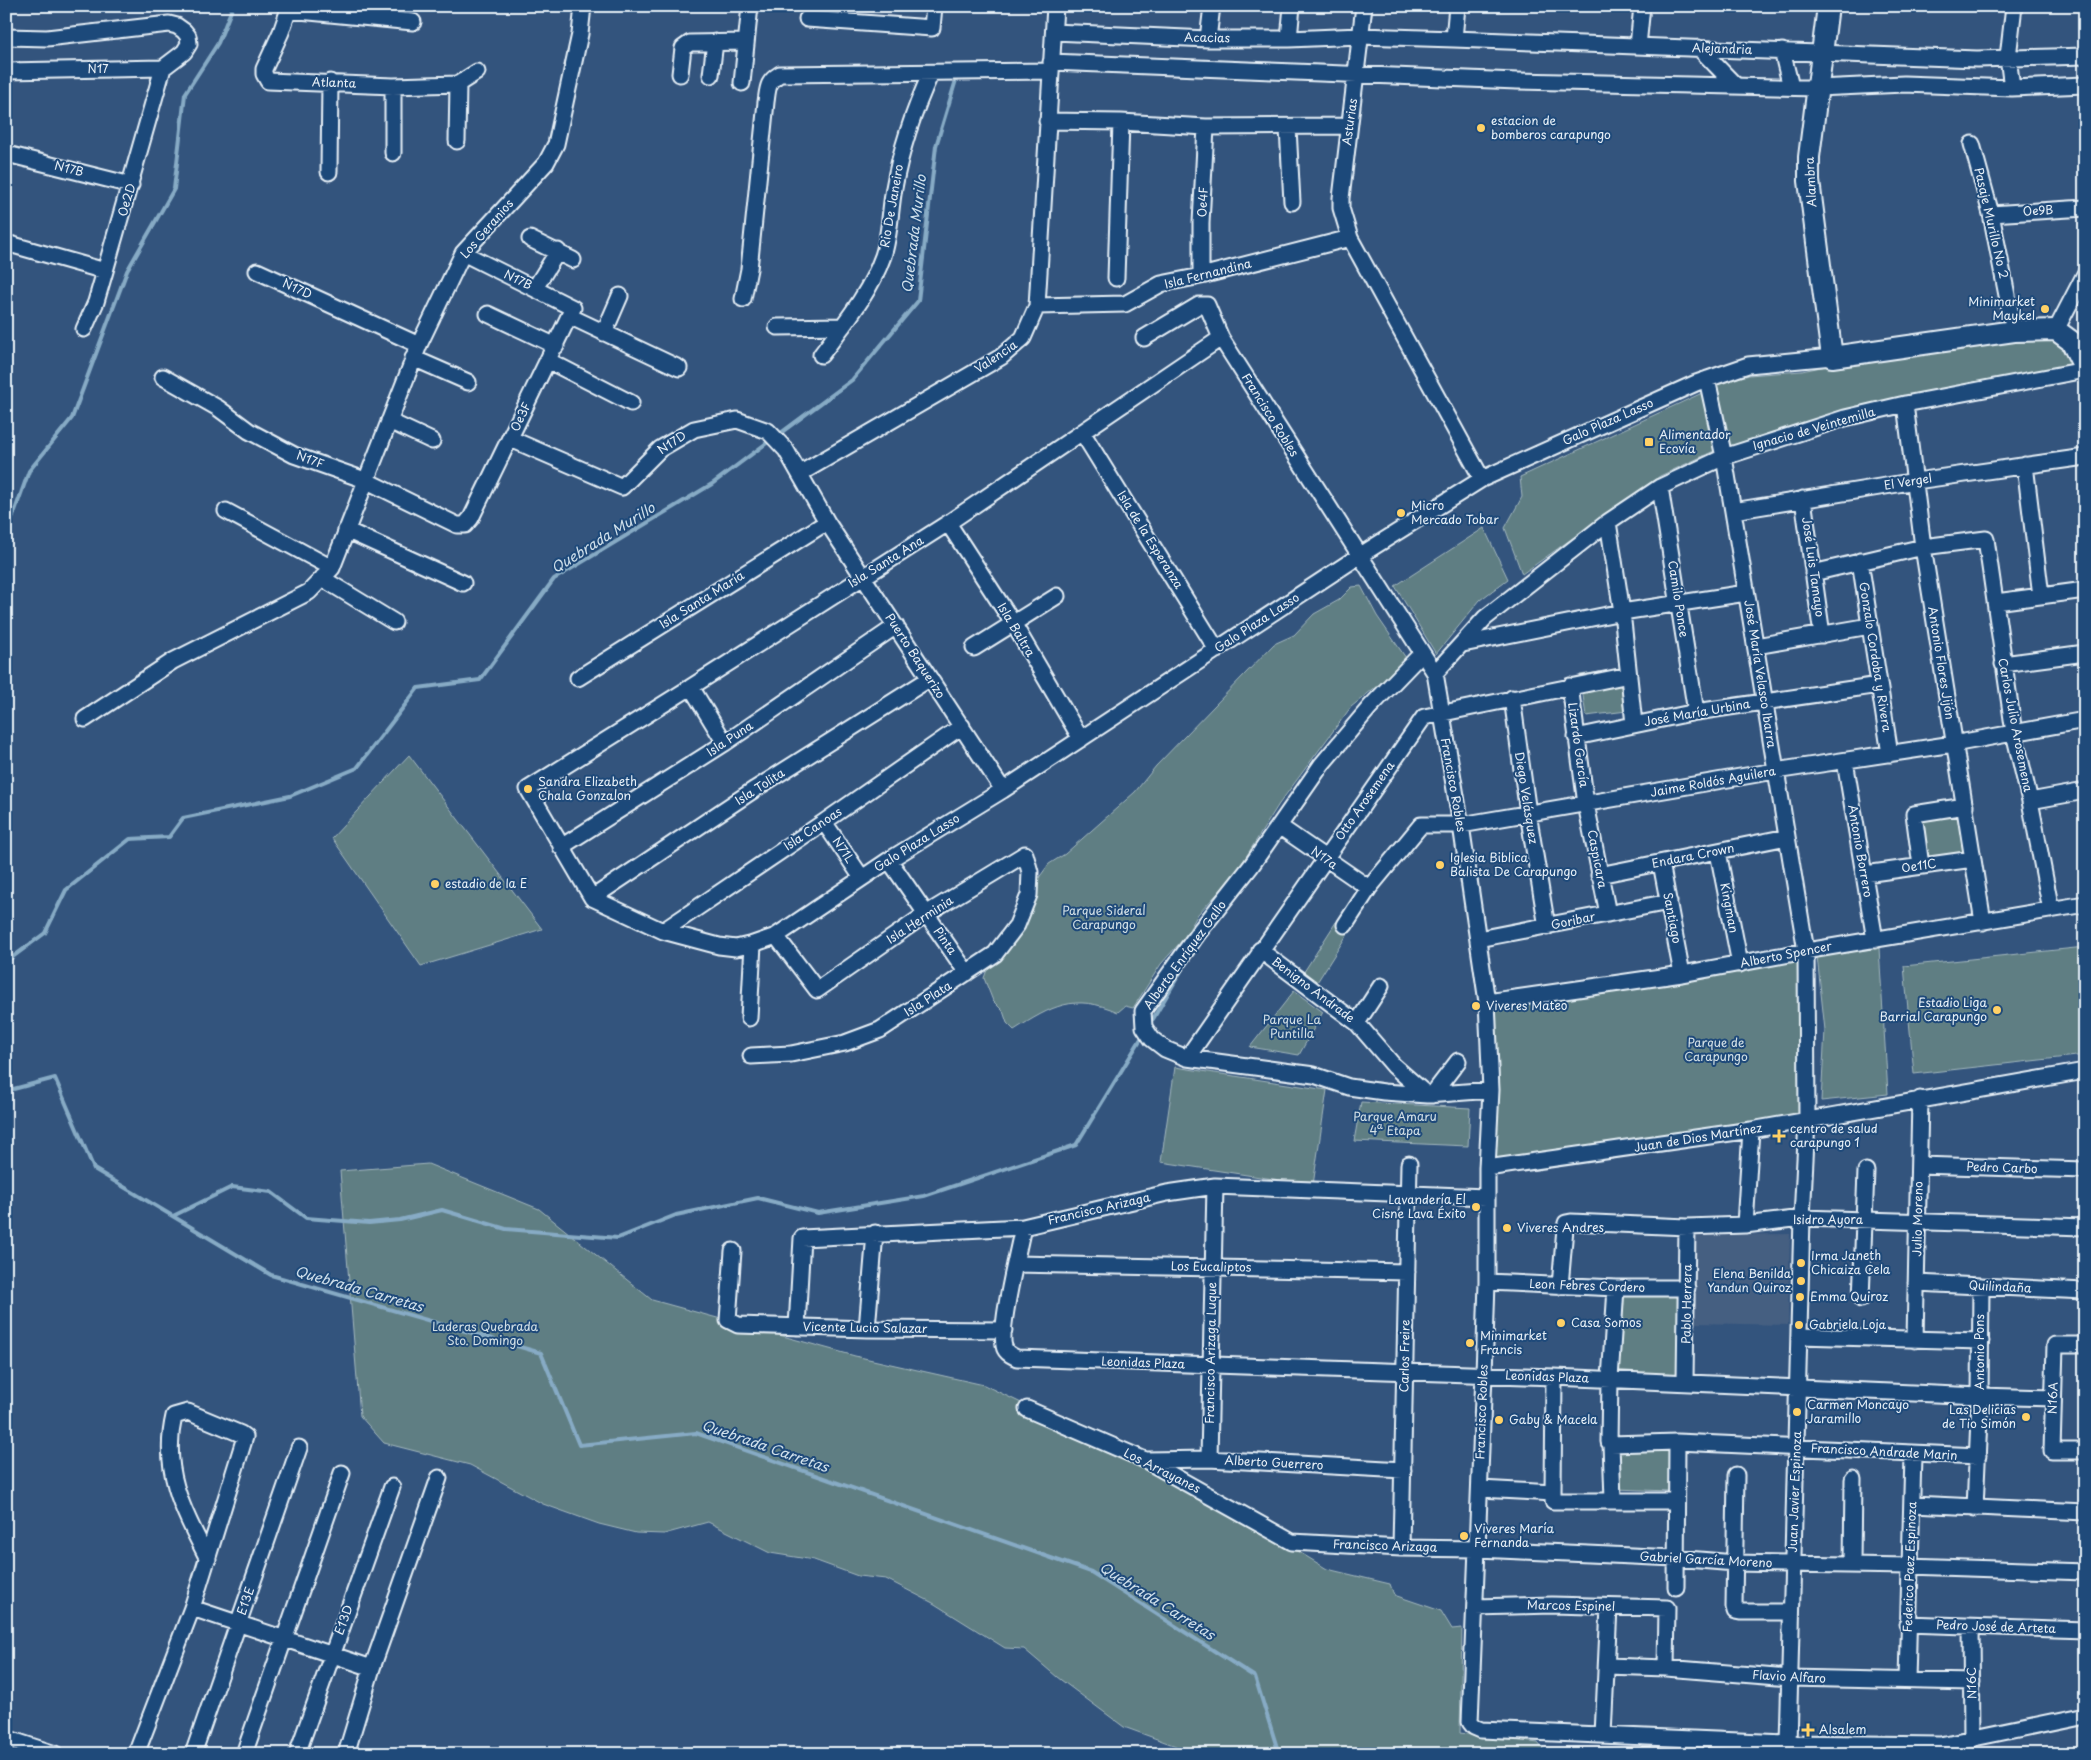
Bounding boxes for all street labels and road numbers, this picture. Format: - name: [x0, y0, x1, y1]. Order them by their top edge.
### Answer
- street label: Acacias: [1184, 28, 1231, 46]
- street label: Alejandria: [1692, 38, 1753, 58]
- street label: N17: [87, 59, 109, 77]
- street label: Atlanta: [312, 72, 357, 92]
- street label: Asturias: [1337, 97, 1361, 147]
- street label: N17B: [53, 156, 86, 180]
- street label: Alambra: [1800, 156, 1820, 208]
- street label: Rio De Janeiro: [875, 162, 907, 249]
- street label: Pasaje Murillo No 2: [1970, 165, 2014, 280]
- street label: Oe2D: [113, 181, 139, 218]
- street label: Oe4F: [1192, 186, 1212, 218]
- street label: Los Geranios: [455, 194, 517, 262]
- street label: Oe9B: [2022, 200, 2054, 220]
- street label: Isla Fernandina: [1162, 253, 1254, 293]
- street label: N17B: [501, 265, 536, 294]
- street label: N17D: [280, 274, 315, 303]
- street label: Valencia: [971, 335, 1021, 377]
- street label: Francisco Robles: [1238, 369, 1304, 460]
- street label: Galo Plaza Lasso: [1559, 393, 1656, 449]
- street label: Oe3F: [505, 399, 535, 434]
- street label: Ignacio de Veintemilla: [1750, 402, 1878, 454]
- street label: N17D: [653, 426, 689, 458]
- street label: N17F: [294, 446, 327, 472]
- street label: El Vergel: [1883, 468, 1933, 494]
- street label: Isla de la Esperanza: [1113, 487, 1189, 593]
- street label: José Luis Tamayo: [1798, 516, 1830, 618]
- street label: Isla Santa Ana: [844, 531, 927, 591]
- street label: Camilo Ponce: [1664, 559, 1694, 639]
- street label: Isla Santa María: [656, 566, 748, 632]
- street label: Gonzalo Cordoba y Rivera: [1855, 580, 1897, 734]
- street label: Galo Plaza Lasso: [1210, 588, 1303, 656]
- street label: Isla Baltra: [994, 599, 1040, 660]
- street label: José María Velasco Ibarra: [1740, 599, 1782, 750]
- street label: Antonio Flores Jijón: [1924, 605, 1960, 721]
- street label: Puerto Baquerizo: [881, 609, 950, 702]
- street label: Carlos Julio Arosemena: [1994, 656, 2038, 794]
- street label: José María Urbina: [1642, 694, 1752, 730]
- street label: Lizardo García: [1564, 701, 1594, 789]
- street label: Isla Puna: [703, 716, 757, 760]
- street label: Francisco Robles: [1437, 736, 1471, 834]
- street label: Diego Velásquez: [1511, 751, 1543, 845]
- street label: Otto Arosemena: [1330, 757, 1399, 844]
- street label: Jaime Roldós Aguilera: [1649, 761, 1778, 801]
- street label: Isla Tolita: [731, 763, 788, 809]
- street label: Isla Canoas: [780, 802, 846, 854]
- street label: Antonio Borrero: [1844, 803, 1878, 899]
- street label: Galo Plaza Lasso: [870, 808, 963, 876]
- street label: Caspicara: [1583, 828, 1613, 890]
- street label: N71L: [828, 833, 859, 866]
- street label: Endara Crown: [1650, 838, 1736, 872]
- street label: N17a: [1307, 841, 1342, 873]
- street label: Oe11C: [1900, 854, 1938, 876]
- street label: Kingman: [1716, 881, 1744, 934]
- street label: Isla Herminia: [883, 890, 957, 947]
- street label: Santiago: [1659, 891, 1687, 945]
- street label: Alberto Enríquez Gallo: [1139, 896, 1230, 1012]
- street label: Goribar: [1549, 906, 1597, 933]
- street label: Pinta: [930, 923, 962, 958]
- street label: Alberto Spencer: [1738, 936, 1834, 972]
- street label: Benigno Andrade: [1268, 952, 1359, 1026]
- street label: Isla Plata: [900, 976, 955, 1020]
- street label: Juan de Dios Martínez: [1633, 1118, 1763, 1156]
- street label: Pedro Carbo: [1966, 1157, 2038, 1177]
- street label: Julio Moreno: [1907, 1181, 1927, 1257]
- street label: Francisco Arizaga: [1046, 1187, 1152, 1229]
- street label: Isidro Ayora: [1793, 1210, 1864, 1228]
- street label: Los Eucaliptos: [1171, 1256, 1252, 1276]
- street label: Pablo Herrera: [1676, 1263, 1696, 1344]
- street label: Leon Febres Cordero: [1529, 1274, 1646, 1296]
- street label: Quilindaña: [1968, 1275, 2032, 1297]
- street label: Francisco Arizaga Luque: [1200, 1281, 1220, 1424]
- street label: Antonio Pons: [1970, 1314, 1988, 1390]
- street label: Vicente Lucio Salazar: [803, 1317, 928, 1337]
- street label: Carlos Freire: [1394, 1319, 1414, 1393]
- street label: Leonidas Plaza: [1101, 1352, 1186, 1372]
- street label: Francisco Robles: [1470, 1363, 1492, 1460]
- street label: Leonidas Plaza: [1505, 1366, 1590, 1386]
- street label: N16A: [2042, 1382, 2062, 1414]
- street label: Juan Javier Espinoza: [1783, 1430, 1805, 1553]
- street label: Francisco Andrade Marin: [1810, 1438, 1958, 1464]
- street label: Los Arrayanes: [1121, 1443, 1204, 1497]
- street label: Alberto Guerrero: [1224, 1450, 1324, 1474]
- street label: Federico Paez Espinoza: [1898, 1501, 1920, 1633]
- street label: Francisco Arizaga: [1333, 1534, 1438, 1556]
- street label: Gabriel García Moreno: [1639, 1547, 1773, 1571]
- street label: E13E: [232, 1584, 258, 1617]
- street label: Marcos Espinel: [1527, 1595, 1615, 1615]
- street label: E13D: [329, 1602, 357, 1637]
- street label: Pedro José de Arteta: [1936, 1615, 2057, 1637]
- street label: Flavio Alfaro: [1752, 1665, 1827, 1687]
- street label: N16C: [1962, 1667, 1980, 1699]

